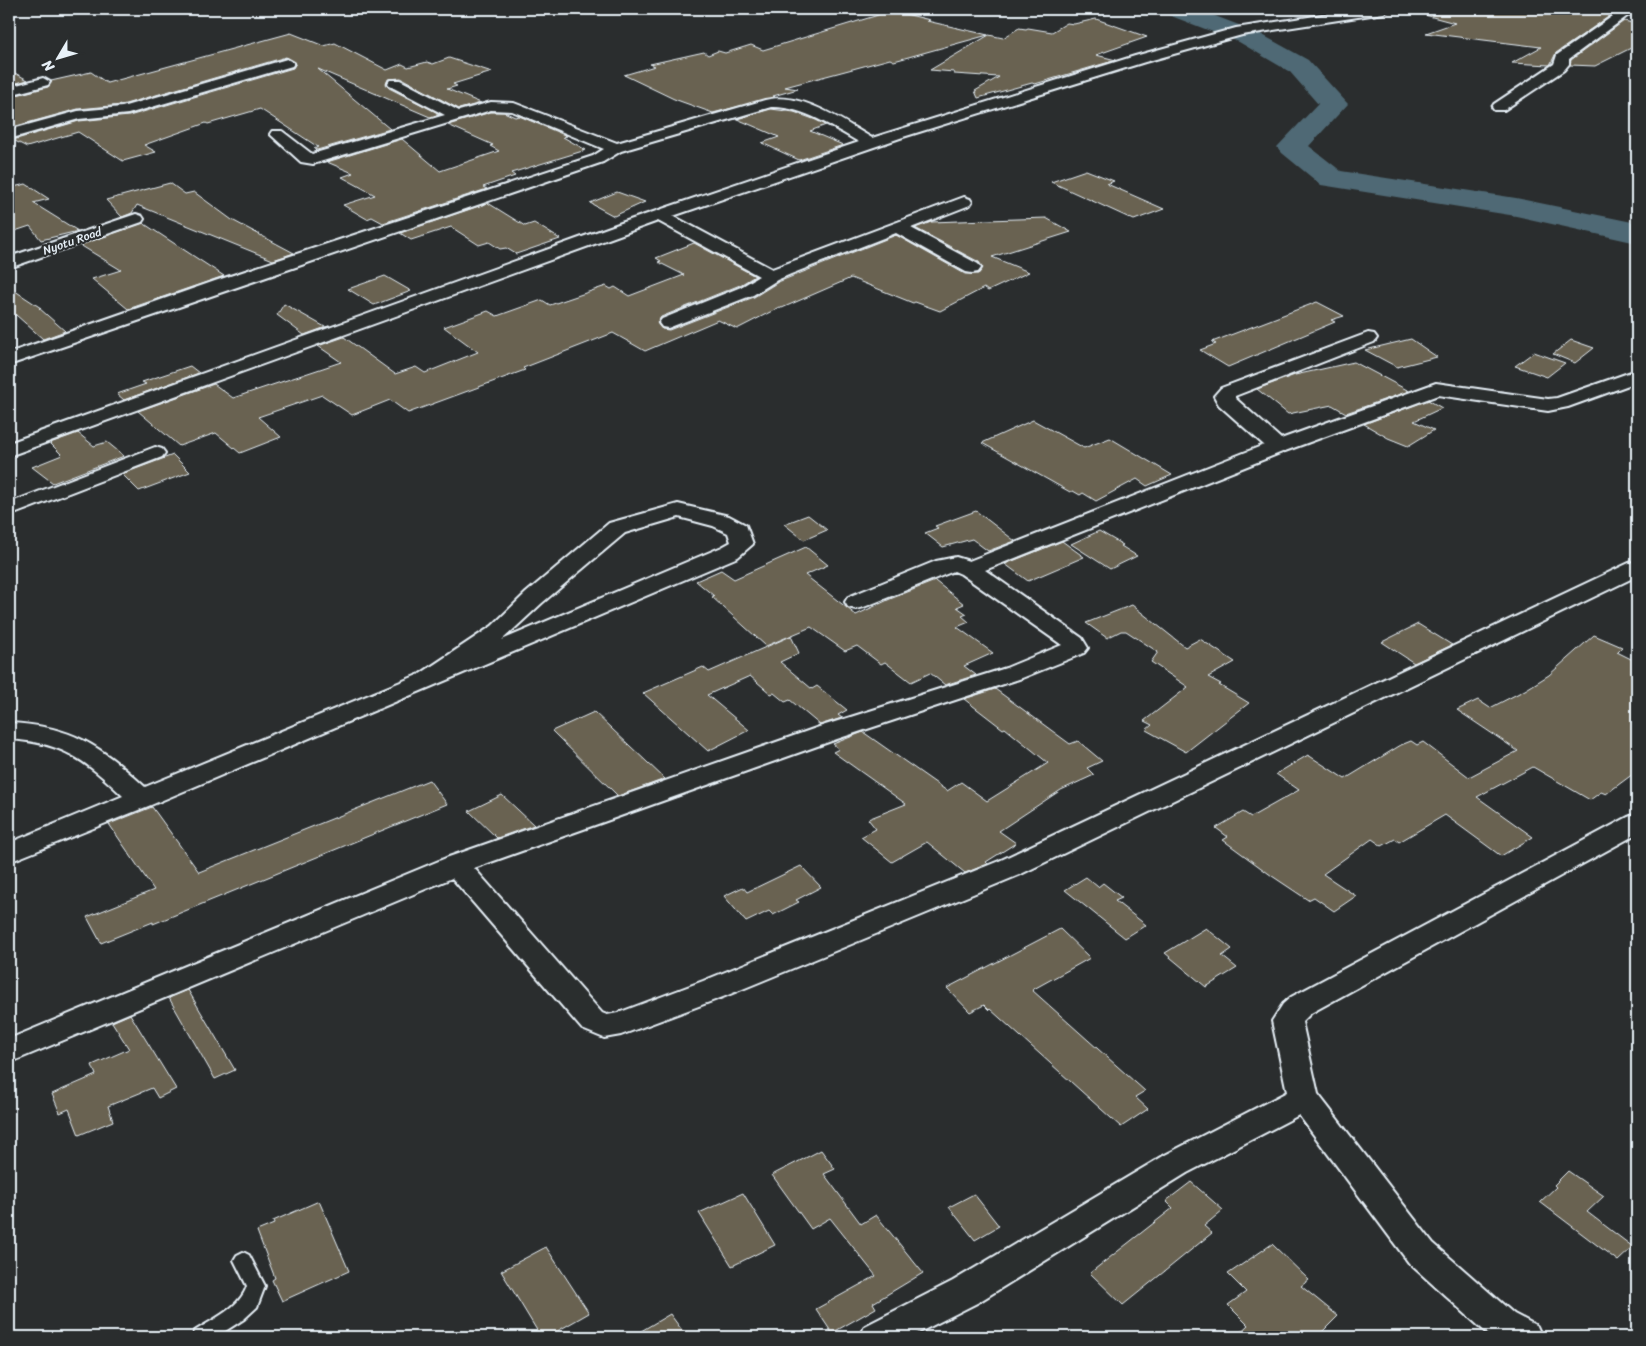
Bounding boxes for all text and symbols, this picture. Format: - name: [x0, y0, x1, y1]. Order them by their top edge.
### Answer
- north arrow: [32, 32, 82, 82]
- text: N: [35, 54, 62, 78]
- street label: Nyotu Road: [40, 220, 105, 261]

